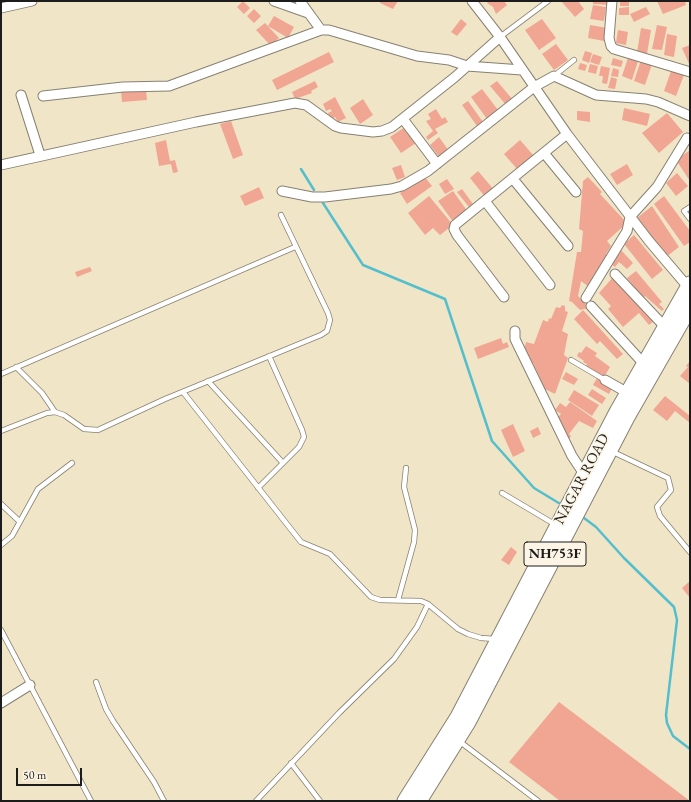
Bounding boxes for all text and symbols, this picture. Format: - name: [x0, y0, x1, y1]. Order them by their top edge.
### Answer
- street label: NAGAR ROAD: [551, 431, 613, 527]
- road number: NH753F: [524, 542, 586, 566]
- scale bar: [18, 760, 84, 786]
- text: 50 m: [23, 767, 46, 783]

